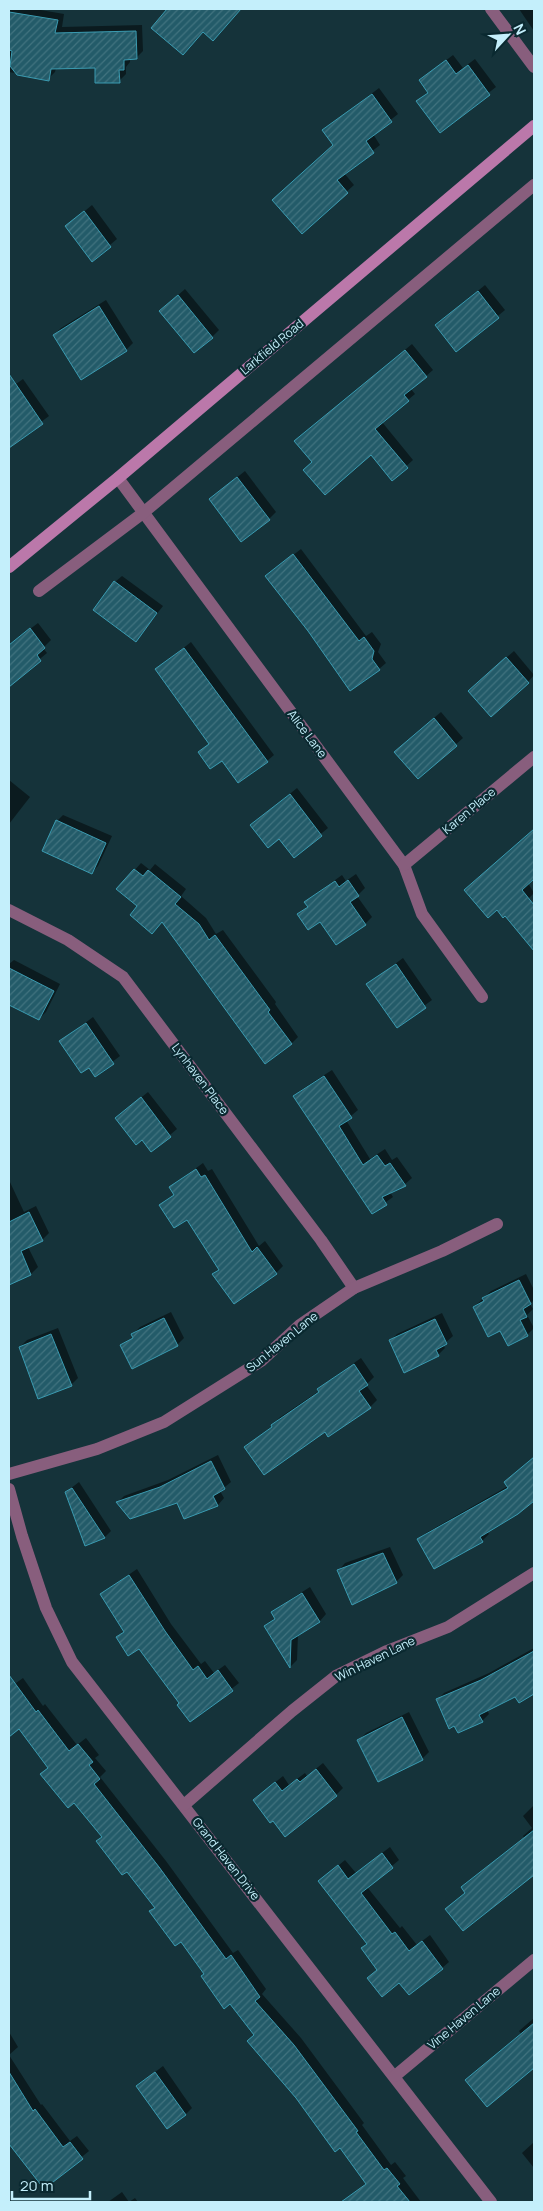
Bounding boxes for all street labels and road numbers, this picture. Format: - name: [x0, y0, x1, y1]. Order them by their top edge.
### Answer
- street label: Larkfield Road: [236, 315, 307, 378]
- street label: Alice Lane: [284, 706, 331, 761]
- street label: Karen Place: [438, 783, 499, 838]
- street label: Lynhaven Place: [168, 1040, 233, 1118]
- street label: Sun Haven Lane: [242, 1307, 321, 1376]
- street label: Win Haven Lane: [332, 1632, 418, 1685]
- street label: Grand Haven Drive: [189, 1814, 264, 1904]
- street label: Vine Haven Lane: [424, 1982, 504, 2053]

